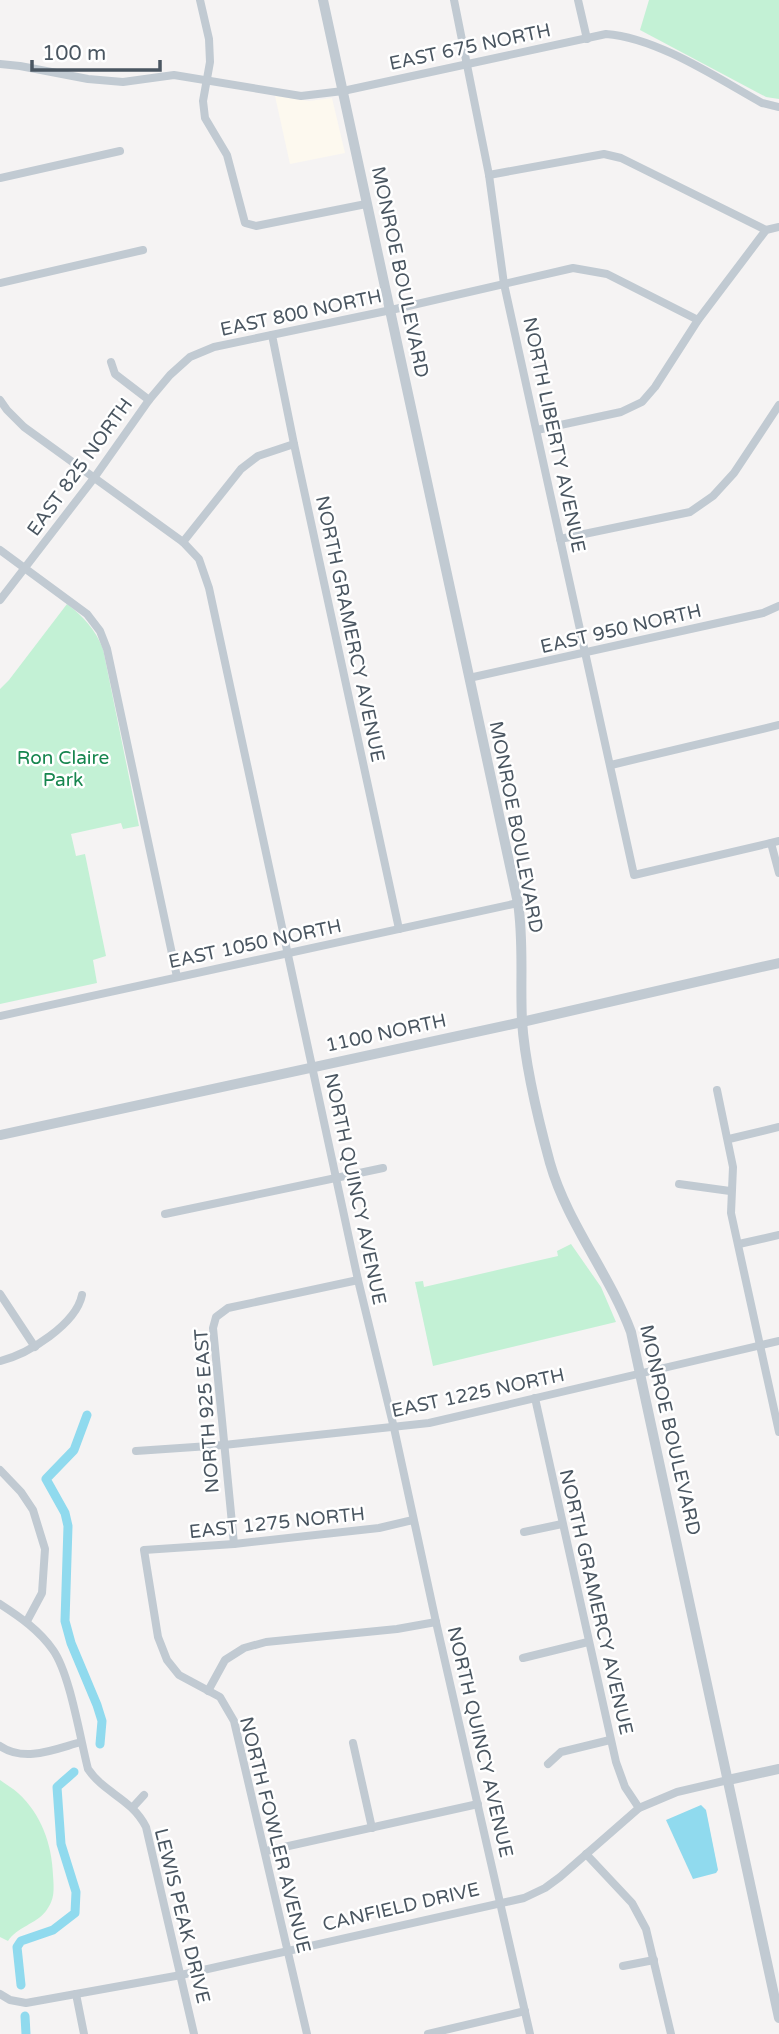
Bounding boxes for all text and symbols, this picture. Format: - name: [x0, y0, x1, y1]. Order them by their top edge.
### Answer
- street label: EAST 675 NORTH: [387, 19, 553, 75]
- scale bar: [32, 28, 159, 72]
- text: 100 m: [42, 41, 106, 66]
- street label: MONROE BOULEVARD: [367, 164, 433, 380]
- street label: EAST 800 NORTH: [218, 285, 384, 341]
- street label: NORTH LIBERTY AVENUE: [518, 315, 590, 555]
- street label: EAST 825 NORTH: [23, 394, 137, 540]
- street label: NORTH GRAMERCY AVENUE: [311, 494, 389, 764]
- street label: EAST 950 NORTH: [538, 600, 704, 658]
- street label: MONROE BOULEVARD: [485, 719, 547, 935]
- park label: Ron Claire Park: [17, 747, 109, 791]
- street label: EAST 1050 NORTH: [166, 915, 344, 973]
- street label: 1100 NORTH: [324, 1009, 448, 1057]
- street label: NORTH QUINCY AVENUE: [320, 1071, 390, 1307]
- street label: MONROE BOULEVARD: [635, 1323, 705, 1537]
- street label: NORTH 925 EAST: [190, 1328, 224, 1494]
- street label: EAST 1225 NORTH: [389, 1364, 567, 1422]
- street label: NORTH GRAMERCY AVENUE: [555, 1467, 637, 1737]
- street label: EAST 1275 NORTH: [188, 1503, 366, 1543]
- street label: NORTH QUINCY AVENUE: [443, 1624, 517, 1860]
- street label: NORTH FOWLER AVENUE: [235, 1715, 315, 1955]
- street label: LEWIS PEAK DRIVE: [150, 1826, 214, 2006]
- street label: CANFIELD DRIVE: [320, 1878, 482, 1936]

